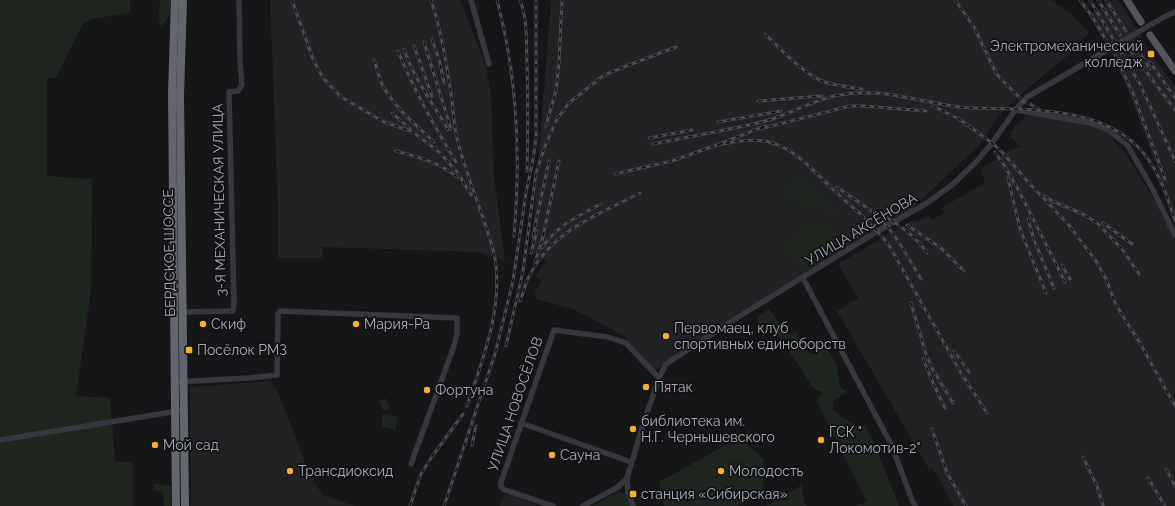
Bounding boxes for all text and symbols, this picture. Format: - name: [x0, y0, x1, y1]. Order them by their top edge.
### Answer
- place label: Электромеханический колледж: [990, 38, 1143, 70]
- marker: Электромеханический колледж: [1146, 49, 1156, 59]
- street label: 3-Я МЕХАНИЧЕСКАЯ УЛИЦА: [209, 103, 229, 297]
- street label: УЛИЦА АКСЁНОВА: [801, 187, 920, 269]
- street label: БЕРДСКОЕ ШОССЕ: [160, 189, 178, 317]
- place label: Скиф: [211, 316, 246, 332]
- place label: Мария-Ра: [364, 316, 430, 332]
- marker: Скиф: [198, 319, 208, 329]
- marker: Мария-Ра: [351, 319, 361, 329]
- place label: Первомаец, клуб спортивных единоборств: [674, 320, 846, 352]
- marker: Первомаец, клуб спортивных единоборств: [661, 331, 671, 341]
- street label: УЛИЦА НОВОСЁЛОВ: [483, 334, 546, 473]
- place label: Посёлок РМЗ: [197, 342, 287, 358]
- marker: Посёлок РМЗ: [184, 345, 194, 355]
- place label: Пятак: [654, 379, 693, 395]
- place label: Фортуна: [435, 382, 493, 398]
- marker: Пятак: [641, 382, 651, 392]
- marker: Фортуна: [422, 385, 432, 395]
- place label: библиотека им. Н.Г. Чернышевского: [641, 413, 775, 445]
- marker: библиотека им. Н.Г. Чернышевского: [628, 424, 638, 434]
- place label: ГСК " Локомотив-2": [829, 424, 921, 456]
- marker: ГСК " Локомотив-2": [816, 435, 826, 445]
- place label: Мой сад: [163, 437, 219, 453]
- marker: Мой сад: [150, 440, 160, 450]
- place label: Сауна: [560, 447, 600, 463]
- marker: Сауна: [547, 450, 557, 460]
- place label: Трансдиоксид: [298, 463, 393, 479]
- place label: Молодость: [729, 463, 804, 479]
- marker: Трансдиоксид: [285, 466, 295, 476]
- marker: Молодость: [716, 466, 726, 476]
- place label: станция «Сибирская»: [641, 486, 788, 502]
- marker: станция «Сибирская»: [628, 489, 638, 499]

